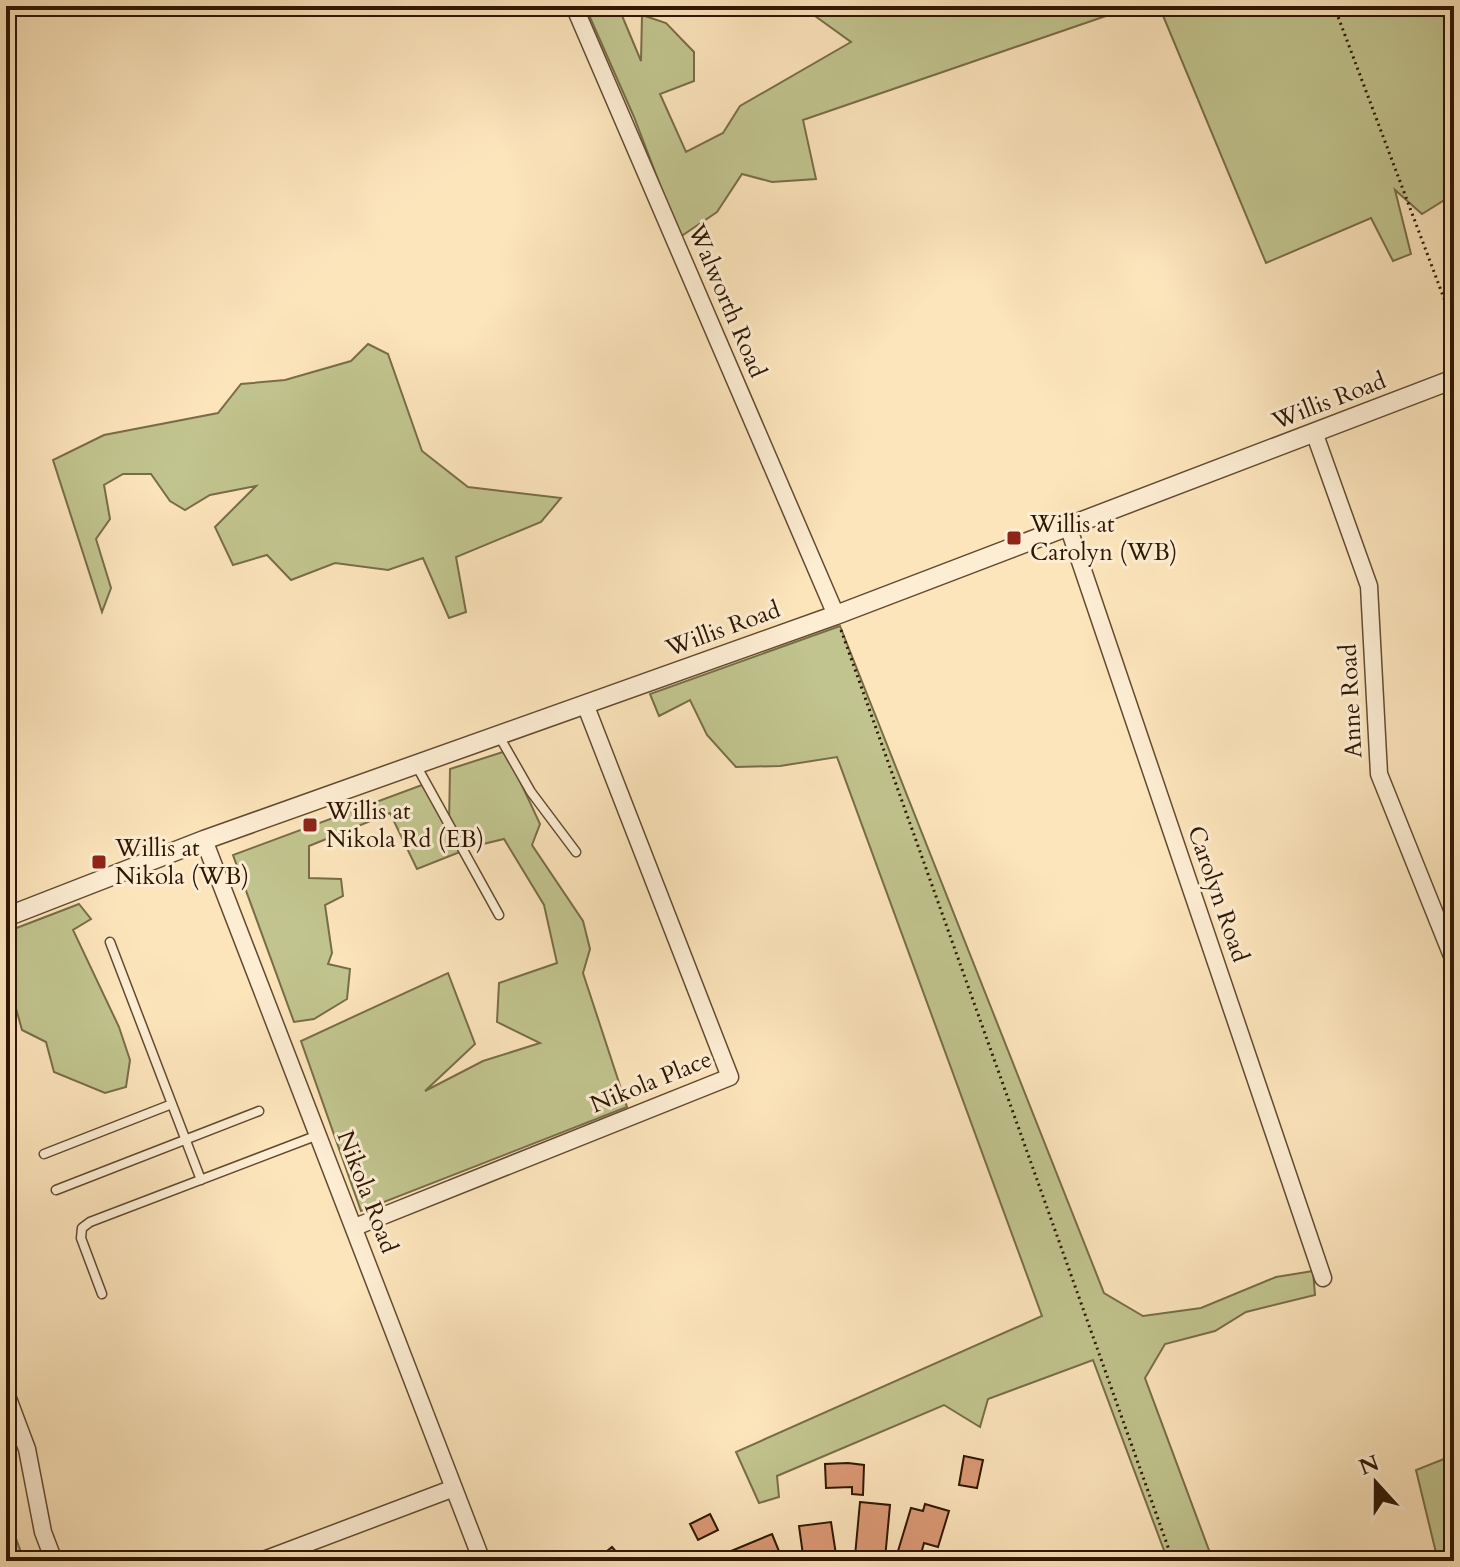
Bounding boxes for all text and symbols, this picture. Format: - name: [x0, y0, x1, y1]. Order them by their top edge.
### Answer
- street label: Walworth Road: [679, 218, 774, 383]
- street label: Willis Road: [1266, 364, 1391, 438]
- place label: Willis at Carolyn (WB): [1029, 508, 1177, 569]
- marker: Willis at Carolyn (WB): [1005, 529, 1023, 547]
- street label: Willis Road: [660, 593, 785, 665]
- street label: Anne Road: [1332, 643, 1370, 759]
- place label: Willis at Nikola Rd (EB): [325, 795, 484, 856]
- marker: Willis at Nikola Rd (EB): [301, 816, 319, 834]
- street label: Carolyn Road: [1179, 821, 1257, 967]
- place label: Willis at Nikola (WB): [114, 832, 249, 893]
- marker: Willis at Nikola (WB): [90, 853, 108, 871]
- street label: Nikola Place: [585, 1043, 717, 1121]
- street label: Nikola Road: [329, 1126, 406, 1258]
- north arrow: [1336, 1443, 1416, 1523]
- text: N: [1355, 1448, 1383, 1483]

